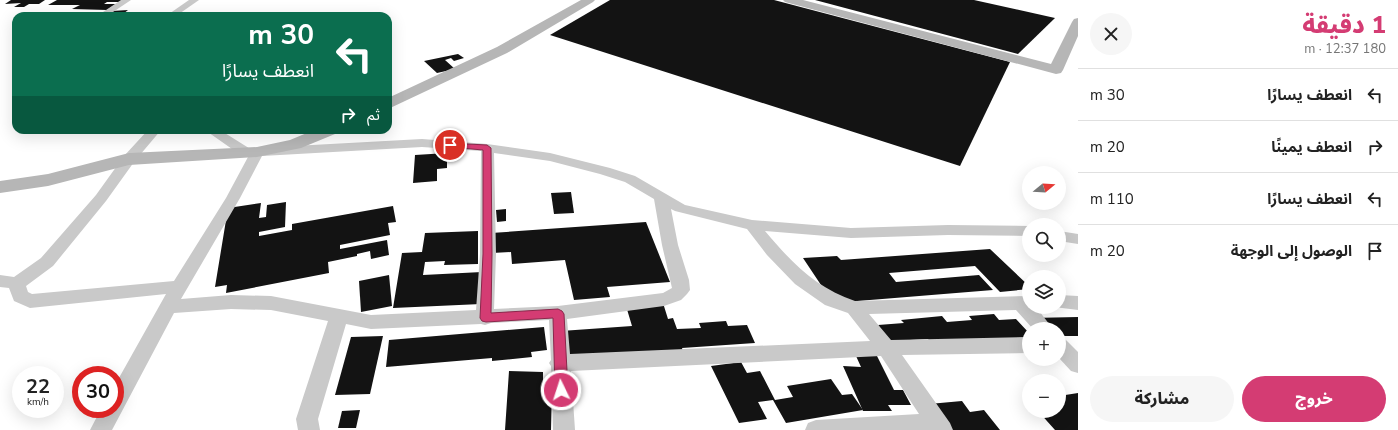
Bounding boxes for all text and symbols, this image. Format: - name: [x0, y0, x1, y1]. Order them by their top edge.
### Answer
- text: 1 دقيقة: [1302, 9, 1386, 41]
- button: close: [1090, 13, 1132, 55]
- text: 30 m: [248, 16, 314, 54]
- icon: left: [328, 28, 380, 80]
- text: 180 m · 12:37: [1304, 40, 1386, 58]
- text: انعطف يسارًا: [222, 59, 314, 83]
- icon: left: [1364, 84, 1386, 106]
- text: 30 m: [1090, 85, 1125, 105]
- text: انعطف يسارًا: [1267, 85, 1352, 105]
- icon: right: [337, 104, 359, 126]
- text: ثم: [367, 105, 380, 125]
- pin: [433, 128, 467, 162]
- icon: arrive: [439, 134, 461, 156]
- icon: right: [1364, 136, 1386, 158]
- text: 20 m: [1090, 137, 1125, 157]
- text: انعطف يمينًا: [1271, 137, 1352, 157]
- north arrow: [1022, 166, 1066, 210]
- map controls: [1022, 166, 1066, 418]
- icon: left: [1364, 188, 1386, 210]
- text: 110 m: [1090, 189, 1134, 209]
- text: انعطف يسارًا: [1267, 189, 1352, 209]
- button: search: [1022, 218, 1066, 262]
- icon: arrive: [1364, 240, 1386, 262]
- text: 20 m: [1090, 241, 1125, 261]
- text: الوصول إلى الوجهة: [1231, 241, 1352, 261]
- button: layers: [1022, 270, 1066, 314]
- button: +: [1022, 322, 1066, 366]
- speed limit sign: 30: [72, 366, 124, 418]
- position arrow: [540, 369, 582, 411]
- text: 22: [26, 373, 50, 400]
- button: −: [1022, 374, 1066, 418]
- button: مشاركة: [1090, 376, 1234, 422]
- button: خروج: [1242, 376, 1386, 422]
- text: km/h: [27, 395, 49, 409]

